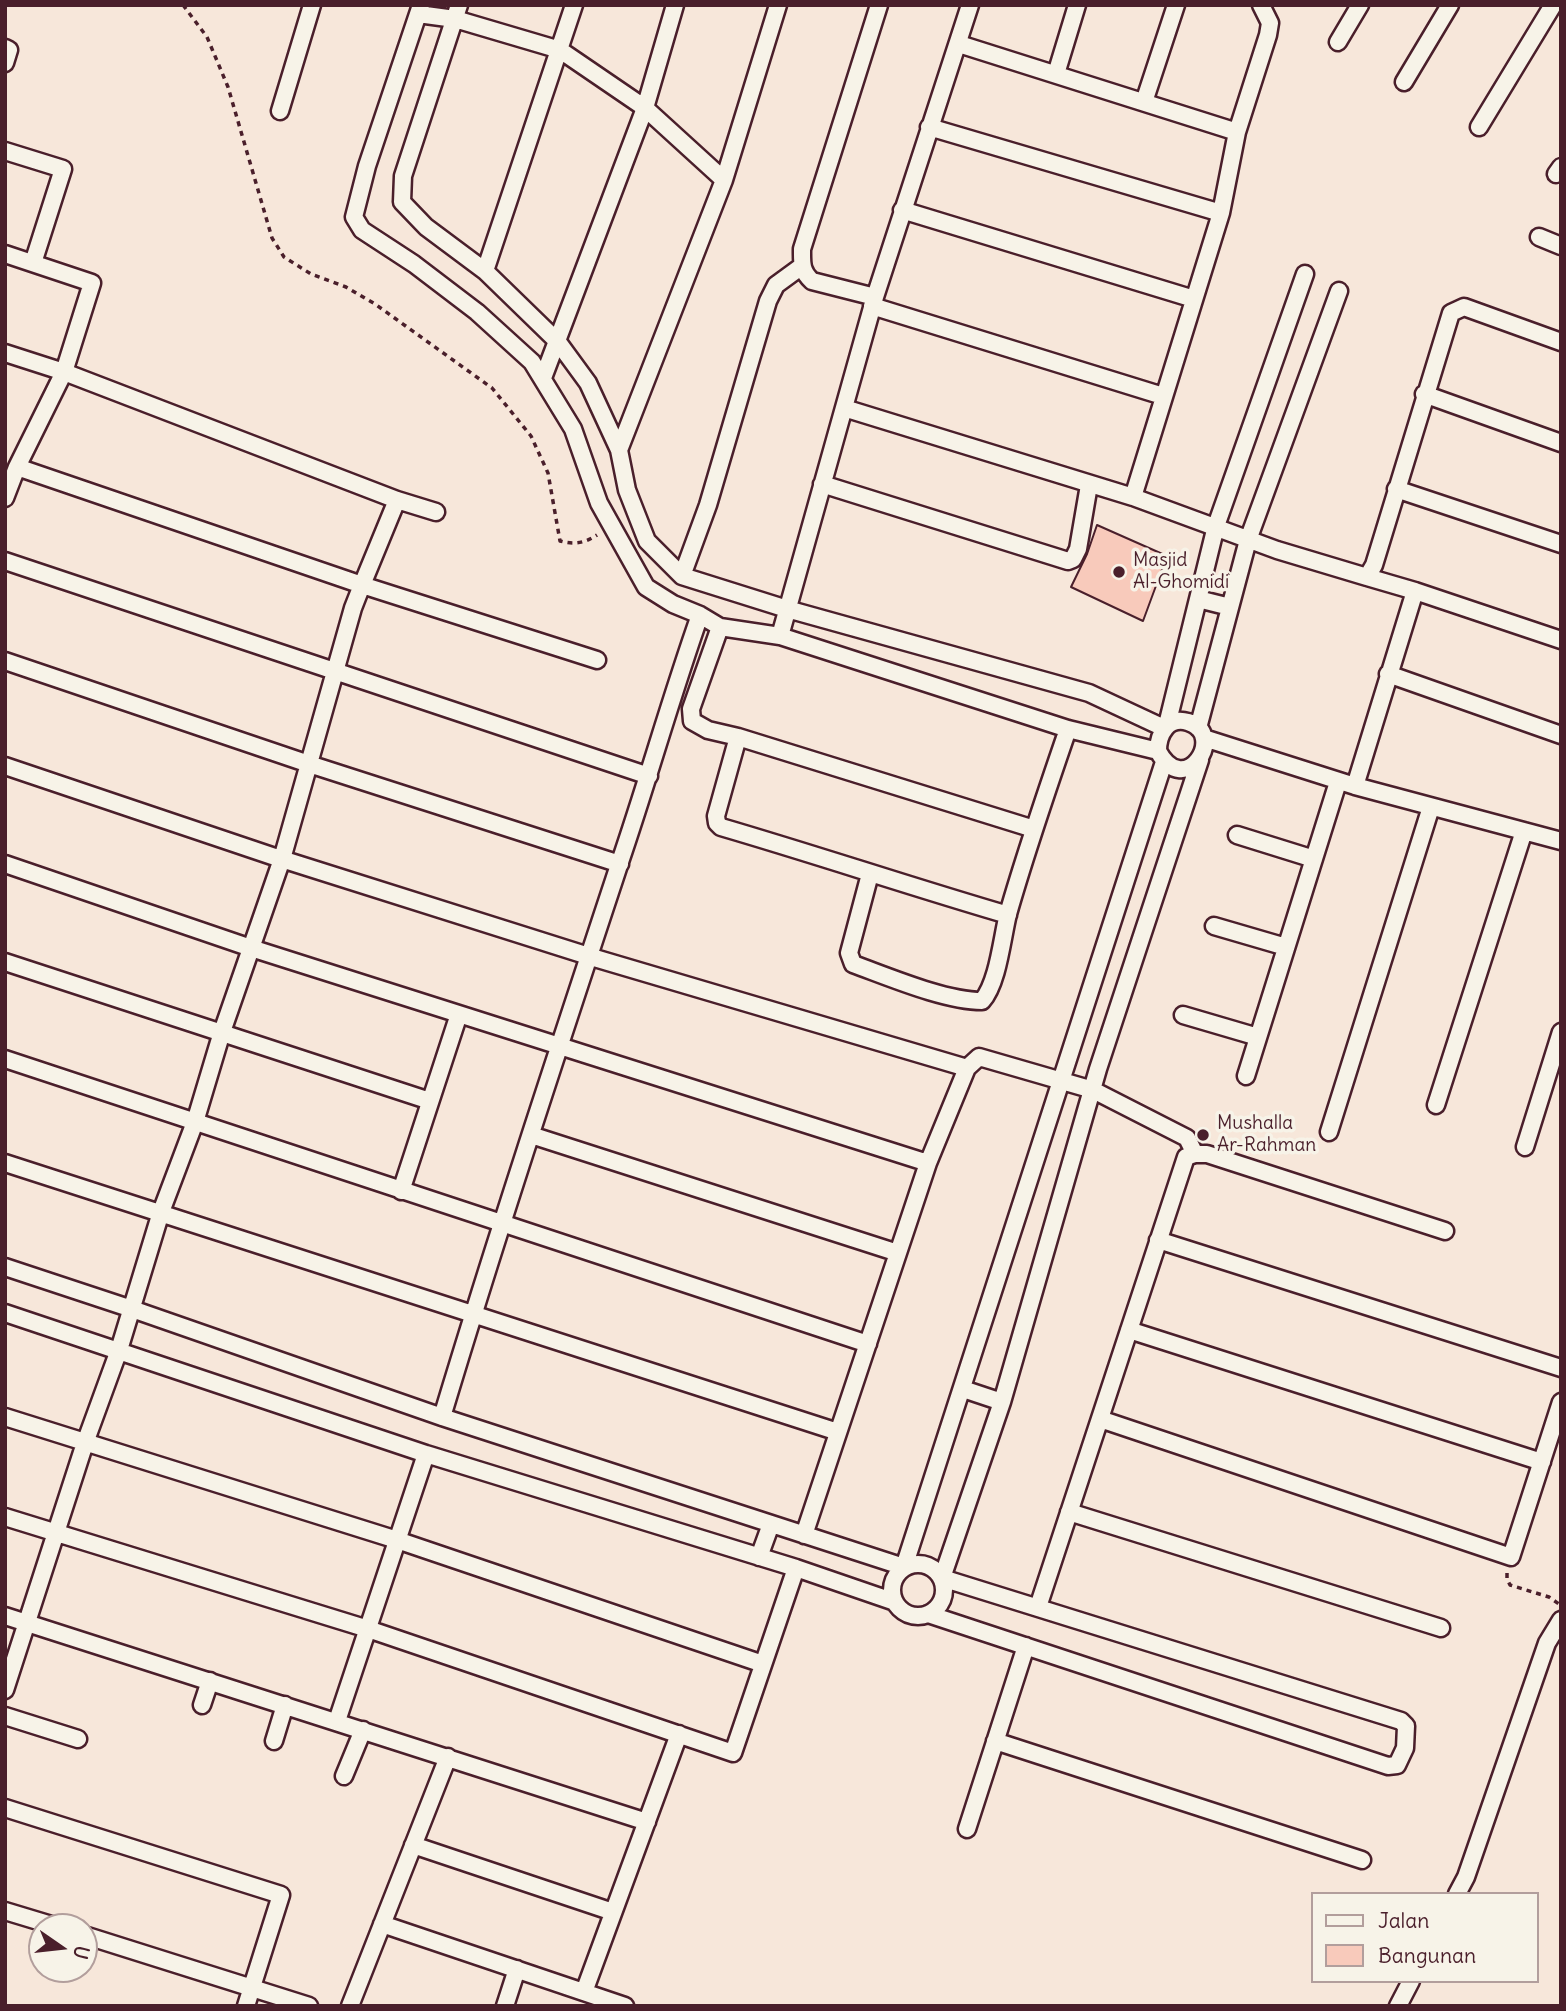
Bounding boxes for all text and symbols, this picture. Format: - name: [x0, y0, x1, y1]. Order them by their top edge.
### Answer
- place label: Masjid Al-Ghomidi: [1133, 550, 1229, 594]
- marker: Masjid Al-Ghomidi: [1111, 564, 1127, 580]
- place label: Mushalla Ar-Rahman: [1217, 1113, 1316, 1157]
- marker: Mushalla Ar-Rahman: [1195, 1127, 1211, 1143]
- legend: [1310, 1892, 1538, 1983]
- text: Jalan: [1378, 1907, 1429, 1934]
- north arrow: [28, 1913, 98, 1983]
- text: Bangunan: [1378, 1942, 1476, 1969]
- text: U: [68, 1943, 95, 1962]

